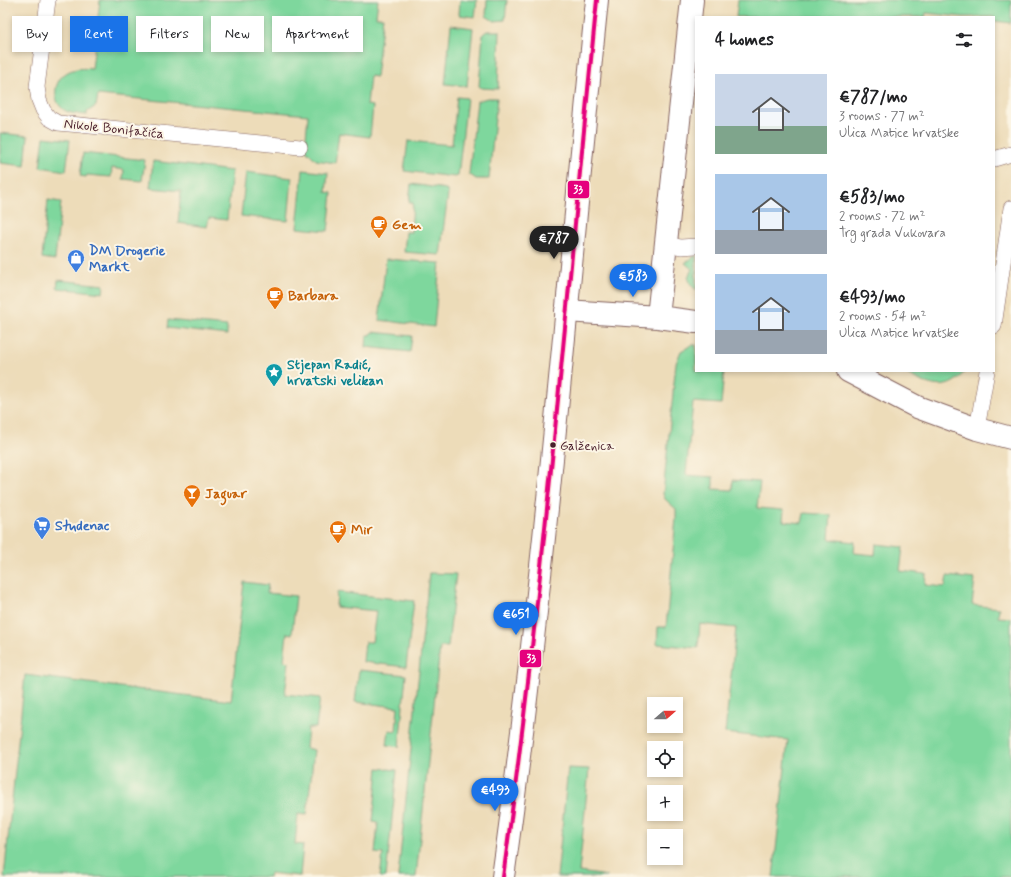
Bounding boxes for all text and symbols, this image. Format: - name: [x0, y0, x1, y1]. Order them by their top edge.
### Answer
- chip: Buy: [12, 16, 62, 52]
- chip: Rent: [70, 16, 128, 52]
- chip: Filters: [136, 16, 203, 52]
- chip: New: [211, 16, 264, 52]
- chip: Apartment: [272, 16, 363, 52]
- text: 4 homes: [715, 29, 774, 51]
- icon: filters: [953, 29, 975, 51]
- text: €787/mo: [839, 86, 908, 108]
- icon: home: [747, 90, 795, 138]
- text: 3 rooms · 77 m²: [839, 108, 925, 125]
- street label: Nikole Bonifačića: [63, 115, 165, 143]
- text: Ulica Matice hrvatske: [839, 125, 959, 142]
- line badge: 33: [567, 180, 590, 199]
- text: 33: [573, 183, 583, 197]
- text: €583/mo: [839, 186, 905, 208]
- icon: home: [747, 190, 795, 238]
- text: 2 rooms · 72 m²: [839, 208, 925, 225]
- cafe icon: Gem: [369, 214, 389, 239]
- place label: Gem: [392, 216, 421, 234]
- text: Trg grada Vukovara: [839, 225, 946, 242]
- pin: €787: [530, 226, 578, 260]
- text: €787: [539, 230, 569, 247]
- place label: DM Drogerie Markt: [89, 242, 166, 276]
- shop icon: DM Drogerie Markt: [66, 248, 86, 273]
- pin: €583: [609, 264, 657, 298]
- text: €583: [619, 268, 647, 285]
- cafe icon: Barbara: [265, 285, 285, 310]
- text: €493/mo: [839, 286, 905, 308]
- place label: Barbara: [288, 287, 339, 305]
- icon: home: [747, 290, 795, 338]
- text: 2 rooms · 54 m²: [839, 308, 926, 325]
- text: Ulica Matice hrvatske: [839, 325, 959, 342]
- place label: Stjepan Radić, hrvatski velikan: [287, 356, 384, 390]
- place icon: Stjepan Radić, hrvatski velikan: [264, 362, 284, 387]
- place label: Galženica: [560, 438, 614, 455]
- marker: Galženica: [548, 440, 558, 450]
- bar icon: Jaguar: [182, 483, 202, 508]
- place label: Jaguar: [205, 485, 247, 506]
- supermarket icon: Studenac: [32, 515, 52, 540]
- place label: Studenac: [55, 517, 110, 535]
- cafe icon: Mir: [328, 519, 348, 544]
- place label: Mir: [351, 521, 373, 539]
- pin: €651: [492, 602, 540, 636]
- text: €651: [502, 606, 530, 623]
- line badge: 33: [519, 649, 542, 668]
- text: 33: [526, 652, 536, 666]
- north arrow: [647, 697, 683, 733]
- map controls: [647, 697, 683, 865]
- button: locate: [647, 741, 683, 777]
- pin: €493: [471, 778, 519, 812]
- text: €493: [480, 782, 510, 799]
- button: +: [647, 785, 683, 821]
- button: −: [647, 829, 683, 865]

